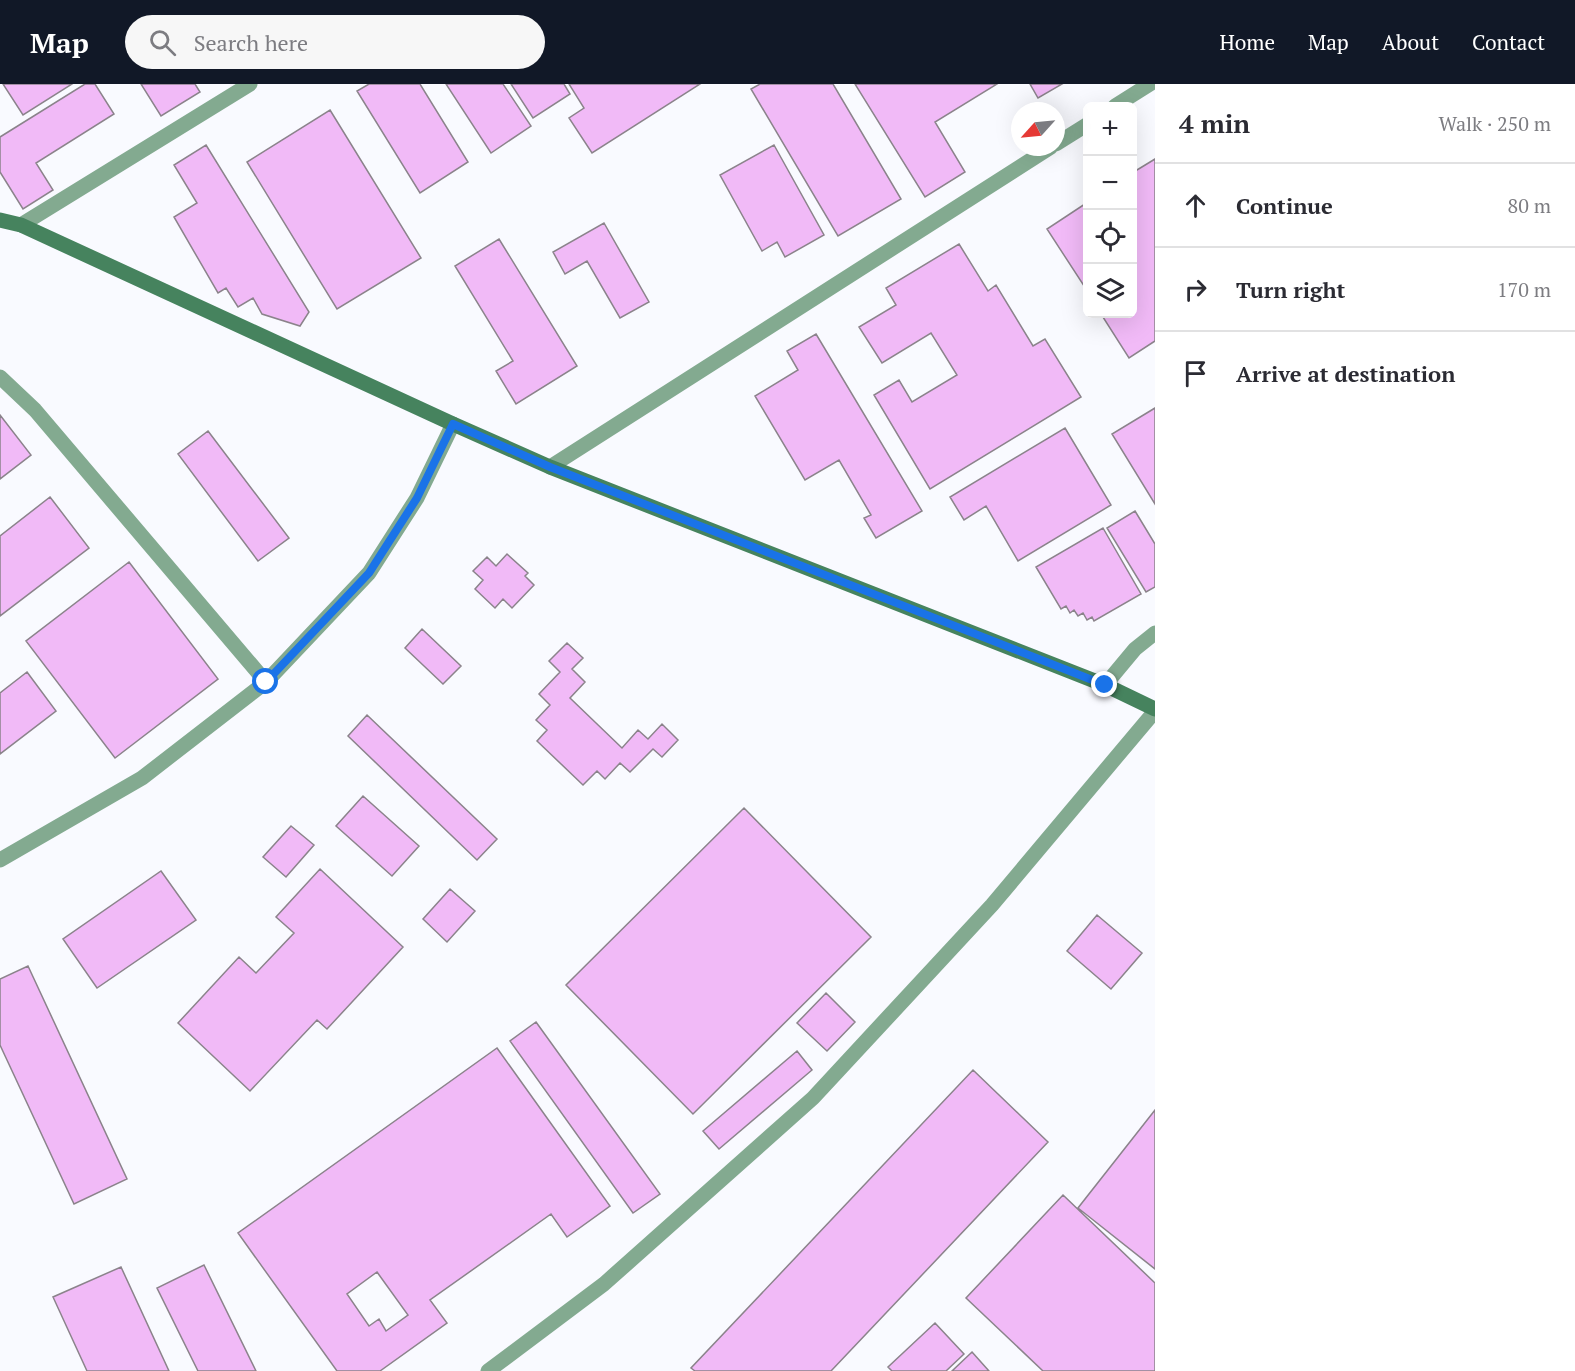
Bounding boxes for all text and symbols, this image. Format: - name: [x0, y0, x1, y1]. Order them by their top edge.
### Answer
- search box: [125, 15, 545, 69]
- text: Map: [30, 24, 89, 61]
- icon: search: [146, 26, 179, 59]
- text: Search here: [194, 28, 308, 57]
- text: Home: [1219, 28, 1275, 56]
- text: Map: [1308, 28, 1349, 56]
- text: About: [1382, 28, 1439, 56]
- text: Contact: [1472, 28, 1545, 56]
- north arrow: [1011, 102, 1065, 156]
- map controls: [1083, 102, 1137, 318]
- button: +: [1083, 102, 1137, 156]
- text: 4 min: [1179, 106, 1250, 140]
- text: Walk · 250 m: [1439, 110, 1551, 137]
- button: −: [1083, 156, 1137, 210]
- icon: ahead: [1179, 189, 1212, 222]
- text: Continue: [1236, 191, 1333, 220]
- text: 80 m: [1508, 192, 1551, 219]
- button: locate: [1083, 210, 1137, 264]
- button: layers: [1083, 264, 1137, 318]
- icon: right: [1179, 273, 1212, 306]
- text: Turn right: [1236, 275, 1345, 304]
- text: 170 m: [1497, 276, 1551, 303]
- icon: arrive: [1179, 357, 1212, 390]
- text: Arrive at destination: [1236, 359, 1455, 388]
- route start: [252, 668, 278, 694]
- route end: [1091, 671, 1117, 697]

